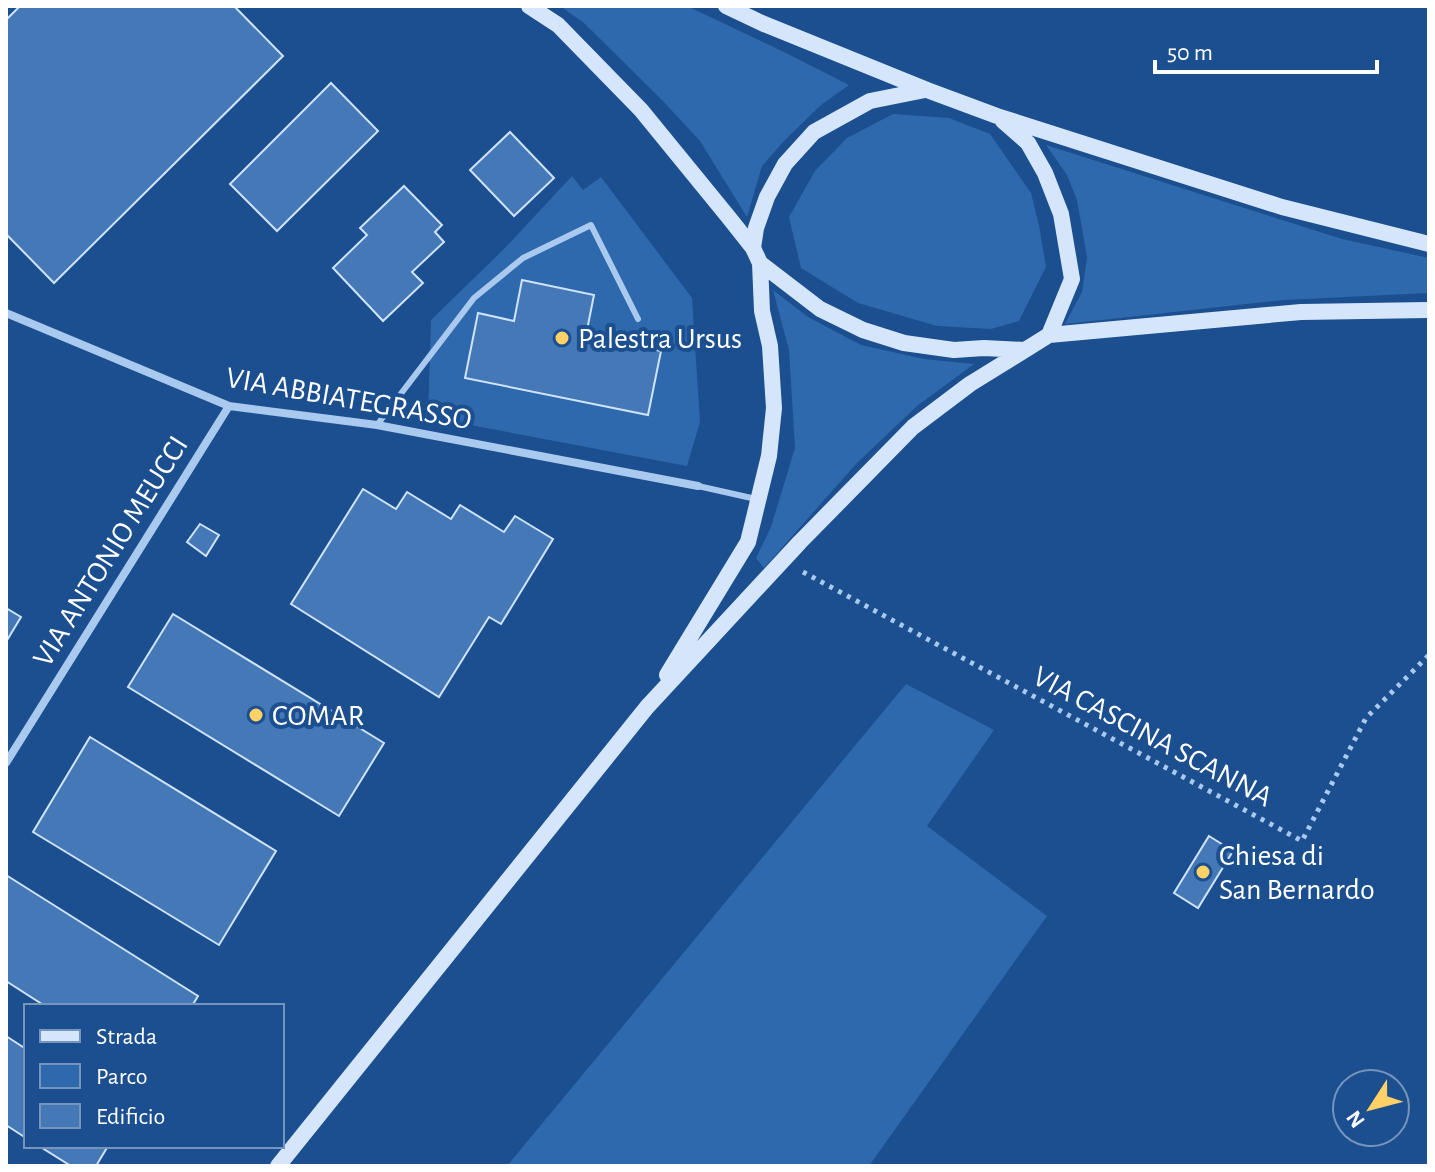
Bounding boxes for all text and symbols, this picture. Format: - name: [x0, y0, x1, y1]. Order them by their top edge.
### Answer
- scale bar: [1155, 24, 1377, 74]
- text: 50 m: [1167, 41, 1213, 65]
- place label: Palestra Ursus: [578, 324, 742, 354]
- marker: Palestra Ursus: [553, 329, 571, 347]
- street label: VIA ABBIATEGRASSO: [224, 363, 474, 435]
- street label: VIA ANTONIO MEUCCI: [28, 431, 194, 672]
- street label: VIA CASCINA SCANNA: [1028, 661, 1277, 813]
- place label: COMAR: [272, 701, 364, 731]
- marker: COMAR: [247, 706, 265, 724]
- place label: Chiesa di San Bernardo: [1219, 841, 1375, 905]
- marker: Chiesa di San Bernardo: [1194, 863, 1212, 881]
- legend: [24, 1004, 284, 1148]
- text: Strada: [96, 1025, 157, 1049]
- text: Parco: [96, 1065, 147, 1089]
- north arrow: [1331, 1068, 1411, 1148]
- text: Edificio: [96, 1105, 165, 1129]
- text: N: [1342, 1107, 1369, 1132]

